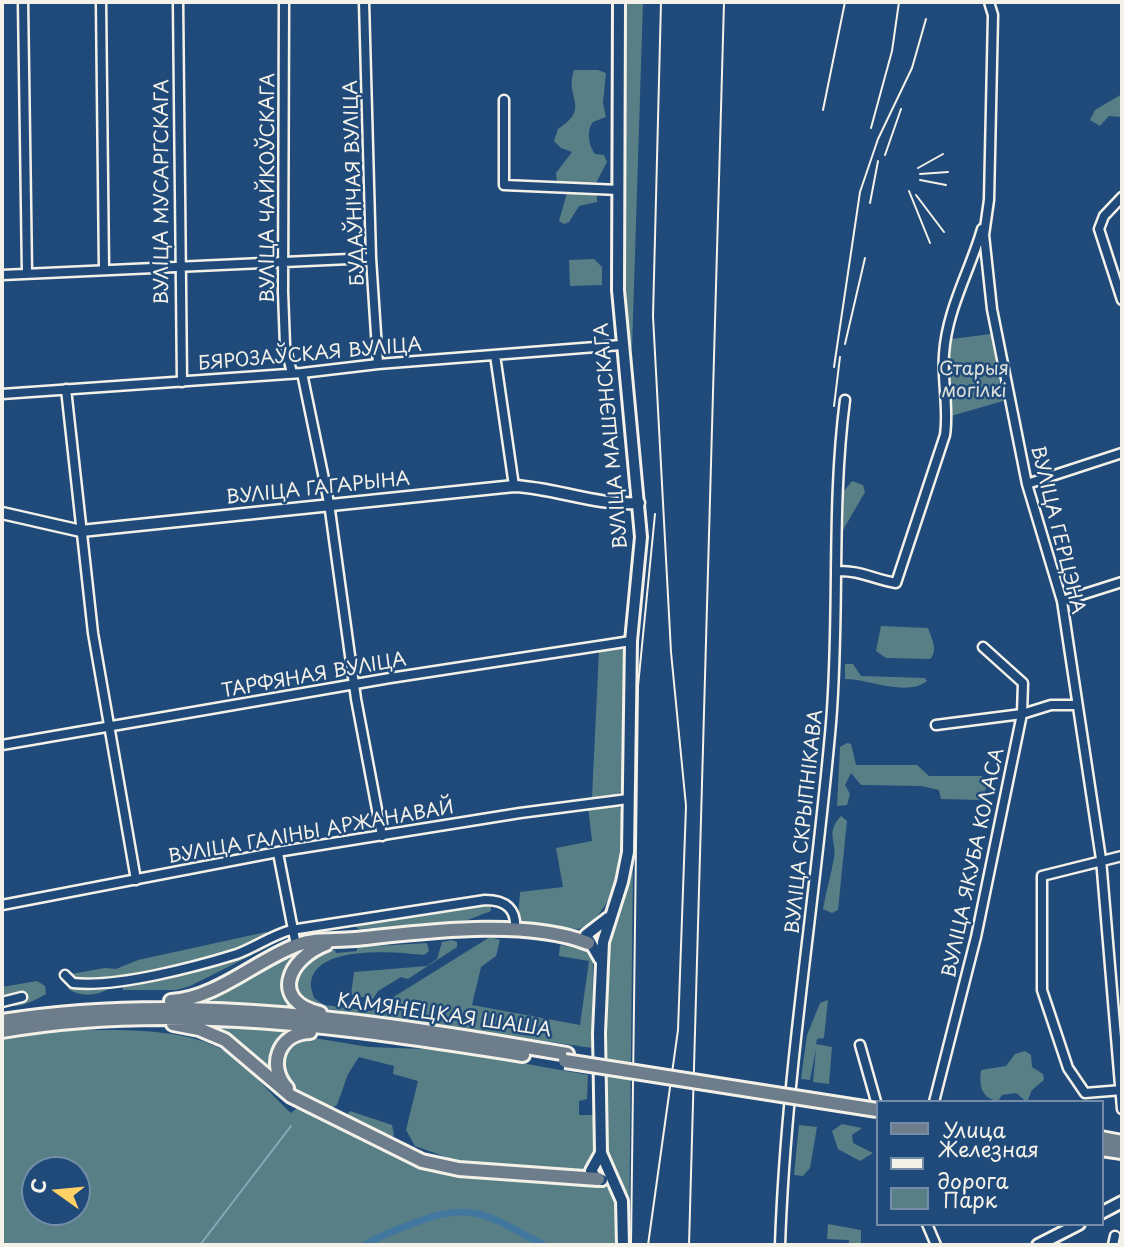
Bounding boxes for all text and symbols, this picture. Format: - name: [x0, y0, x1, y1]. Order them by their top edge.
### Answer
- street label: ВУЛІЦА ЧАЙКОЎСКАГА: [258, 73, 280, 303]
- street label: ВУЛІЦА МУСАРГСКАГА: [152, 79, 174, 305]
- street label: БУДАЎНІЧАЯ ВУЛІЦА: [340, 80, 370, 286]
- street label: ВУЛІЦА МАШЭНСКАГА: [591, 322, 633, 550]
- street label: БЯРОЗАЎСКАЯ ВУЛІЦА: [197, 334, 423, 376]
- park label: Старыя могілкі: [939, 359, 1009, 403]
- street label: ВУЛІЦА ГЕРЦЭНА: [1025, 443, 1089, 617]
- street label: ВУЛІЦА ГАГАРЫНА: [225, 468, 411, 510]
- street label: ТАРФЯНАЯ ВУЛІЦА: [220, 649, 408, 703]
- street label: ВУЛІЦА СКРЫПНІКАВА: [782, 709, 828, 935]
- street label: ВУЛІЦА ЯКУБА КОЛАСА: [938, 746, 1010, 980]
- street label: ВУЛІЦА ГАЛІНЫ АРЖАНАВАЙ: [166, 797, 456, 869]
- street label: КАМЯНЕЦКАЯ ШАША: [335, 990, 553, 1042]
- legend: [876, 1100, 1103, 1226]
- text: Улица: [943, 1113, 1006, 1145]
- text: Железная дорога: [938, 1132, 1039, 1196]
- north arrow: [21, 1156, 91, 1226]
- text: С: [22, 1176, 53, 1197]
- text: Парк: [943, 1183, 997, 1215]

